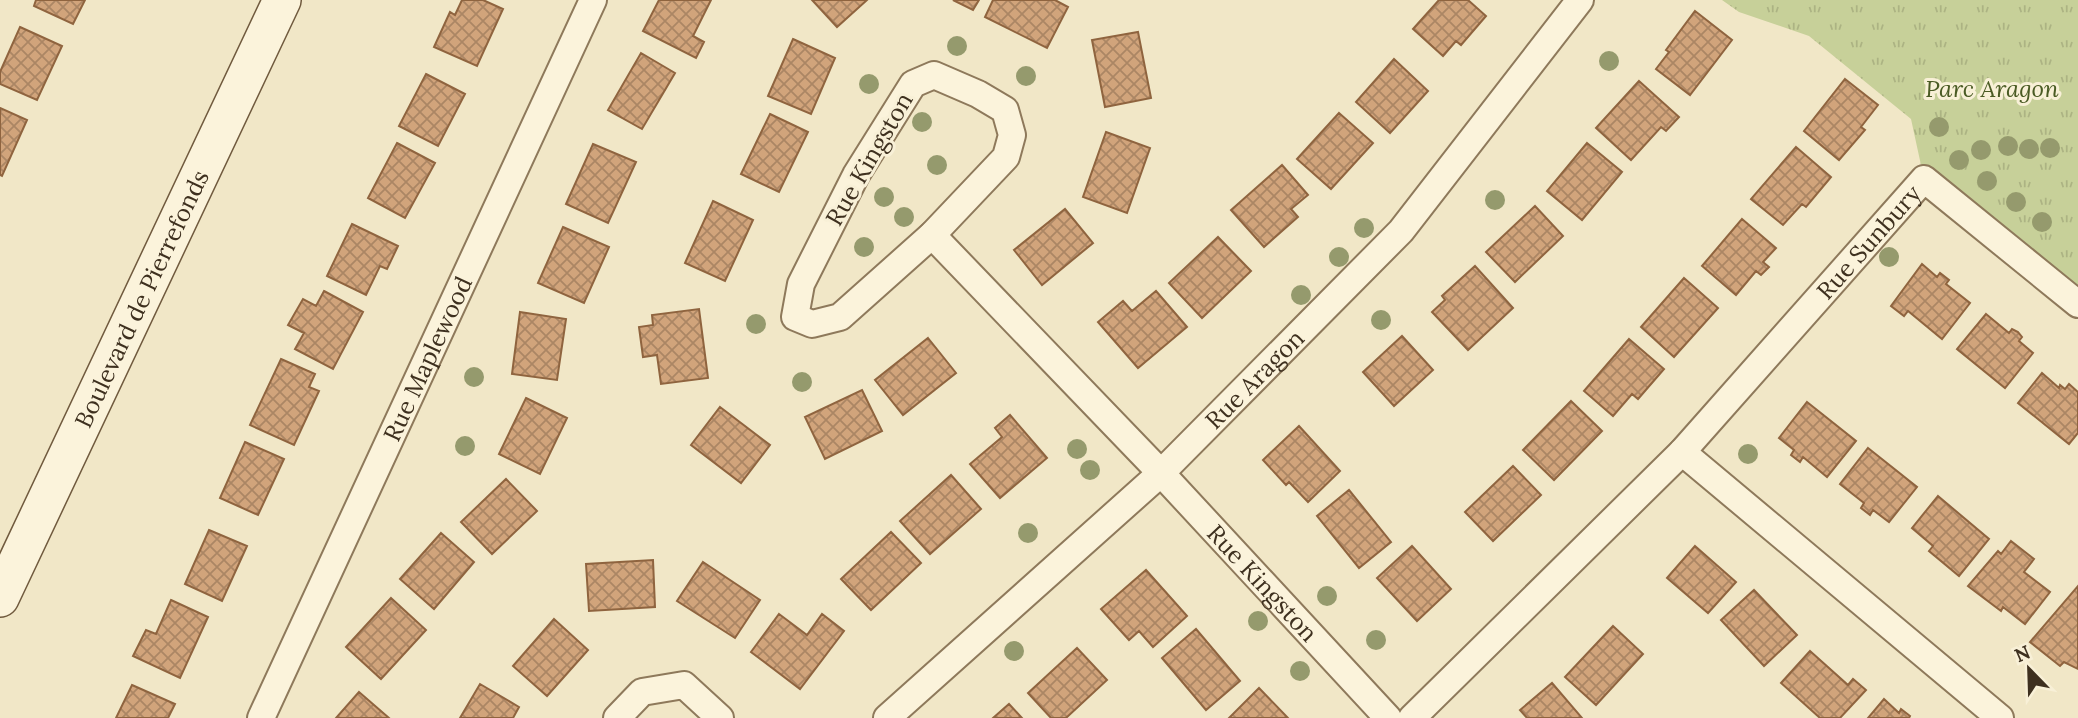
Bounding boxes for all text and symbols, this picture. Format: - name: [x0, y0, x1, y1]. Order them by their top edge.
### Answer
- park label: Parc Aragon: [1925, 73, 2059, 104]
- street label: Rue Kingston: [818, 87, 920, 231]
- street label: Boulevard de Pierrefonds: [67, 165, 215, 433]
- street label: Rue Sunbury: [1809, 178, 1928, 305]
- street label: Rue Maplewood: [376, 271, 479, 446]
- street label: Rue Aragon: [1198, 323, 1310, 435]
- street label: Rue Kingston: [1201, 518, 1325, 648]
- north arrow: [1994, 634, 2064, 704]
- text: N: [2011, 639, 2034, 667]

